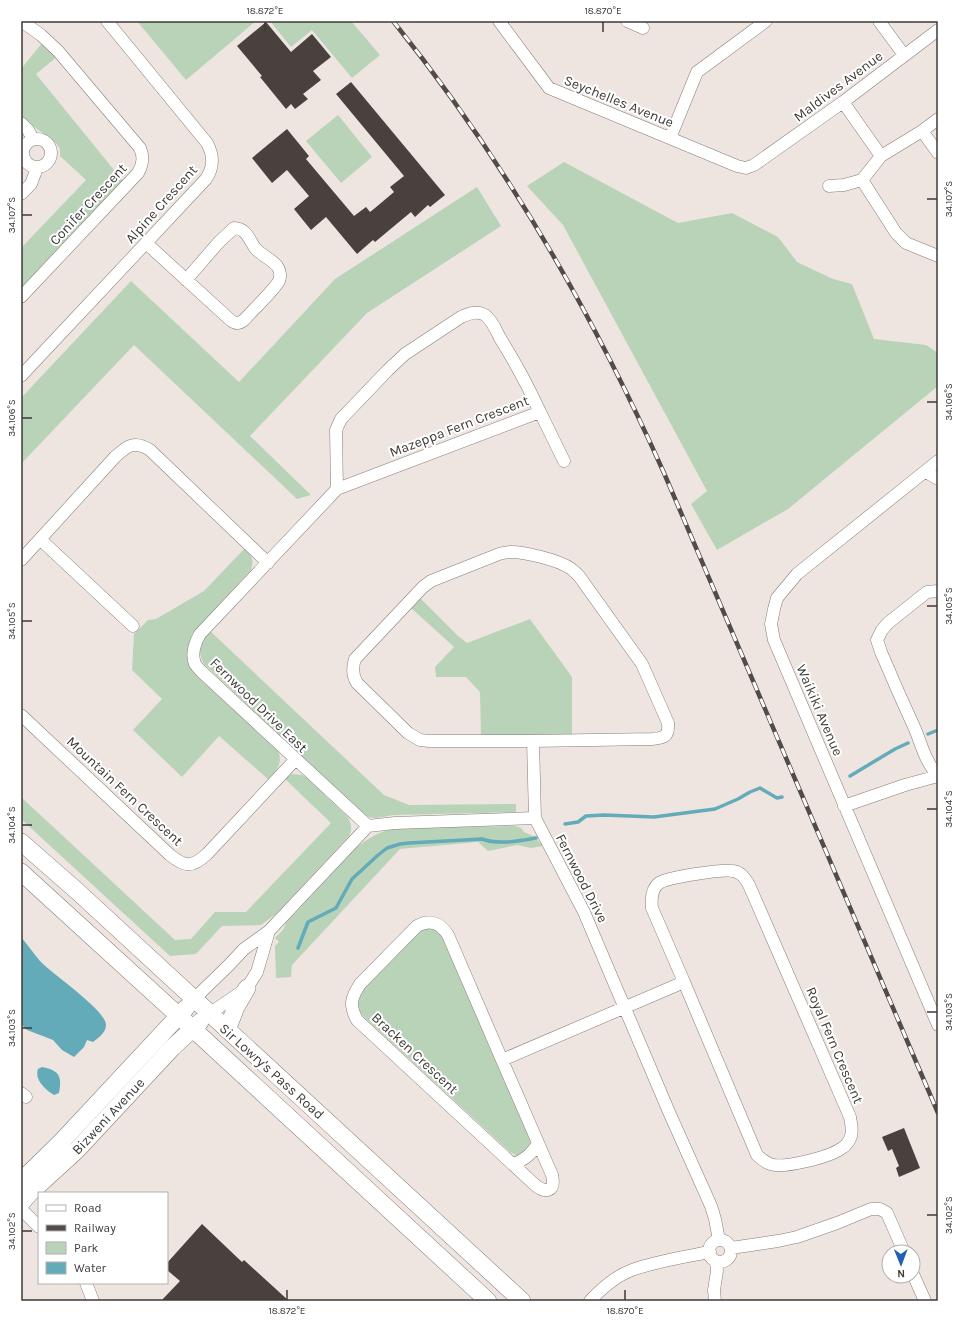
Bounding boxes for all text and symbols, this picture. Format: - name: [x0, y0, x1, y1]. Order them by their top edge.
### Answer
- text: 18.872°E: [247, 5, 283, 17]
- text: 18.870°E: [584, 5, 622, 17]
- street label: Maldives Avenue: [790, 47, 886, 125]
- street label: Seychelles Avenue: [561, 72, 676, 131]
- street label: Conifer Crescent: [46, 160, 131, 249]
- street label: Alpine Crescent: [122, 162, 201, 247]
- text: 34.107°S: [943, 181, 955, 217]
- text: 34.107°S: [6, 197, 18, 233]
- text: 34.106°S: [943, 383, 955, 421]
- street label: Mazeppa Fern Crescent: [387, 392, 531, 461]
- text: 34.106°S: [6, 399, 18, 437]
- text: 34.105°S: [943, 587, 955, 625]
- text: 34.105°S: [6, 602, 18, 640]
- street label: Fernwood Drive East: [206, 654, 311, 756]
- street label: Waikiki Avenue: [793, 662, 846, 758]
- street label: Mountain Fern Crescent: [63, 733, 186, 850]
- text: 34.104°S: [943, 790, 955, 828]
- text: 34.104°S: [6, 806, 18, 844]
- street label: Fernwood Drive: [552, 831, 611, 925]
- street label: Royal Fern Crescent: [802, 984, 867, 1106]
- text: 34.103°S: [943, 993, 955, 1031]
- text: 34.103°S: [6, 1009, 18, 1047]
- street label: Bracken Crescent: [368, 1009, 461, 1098]
- street label: Sir Lowry's Pass Road: [216, 1020, 328, 1123]
- street label: Bizweni Avenue: [68, 1074, 148, 1158]
- legend: [38, 1192, 168, 1284]
- text: 34.102°S: [943, 1196, 955, 1234]
- text: Road: [74, 1201, 102, 1215]
- text: 34.102°S: [6, 1212, 18, 1250]
- text: Railway: [74, 1221, 116, 1235]
- text: Park: [74, 1241, 99, 1255]
- north arrow: [881, 1244, 921, 1284]
- text: Water: [74, 1261, 107, 1275]
- text: N: [897, 1267, 905, 1280]
- text: 18.872°E: [269, 1305, 305, 1317]
- text: 18.870°E: [606, 1305, 644, 1317]

